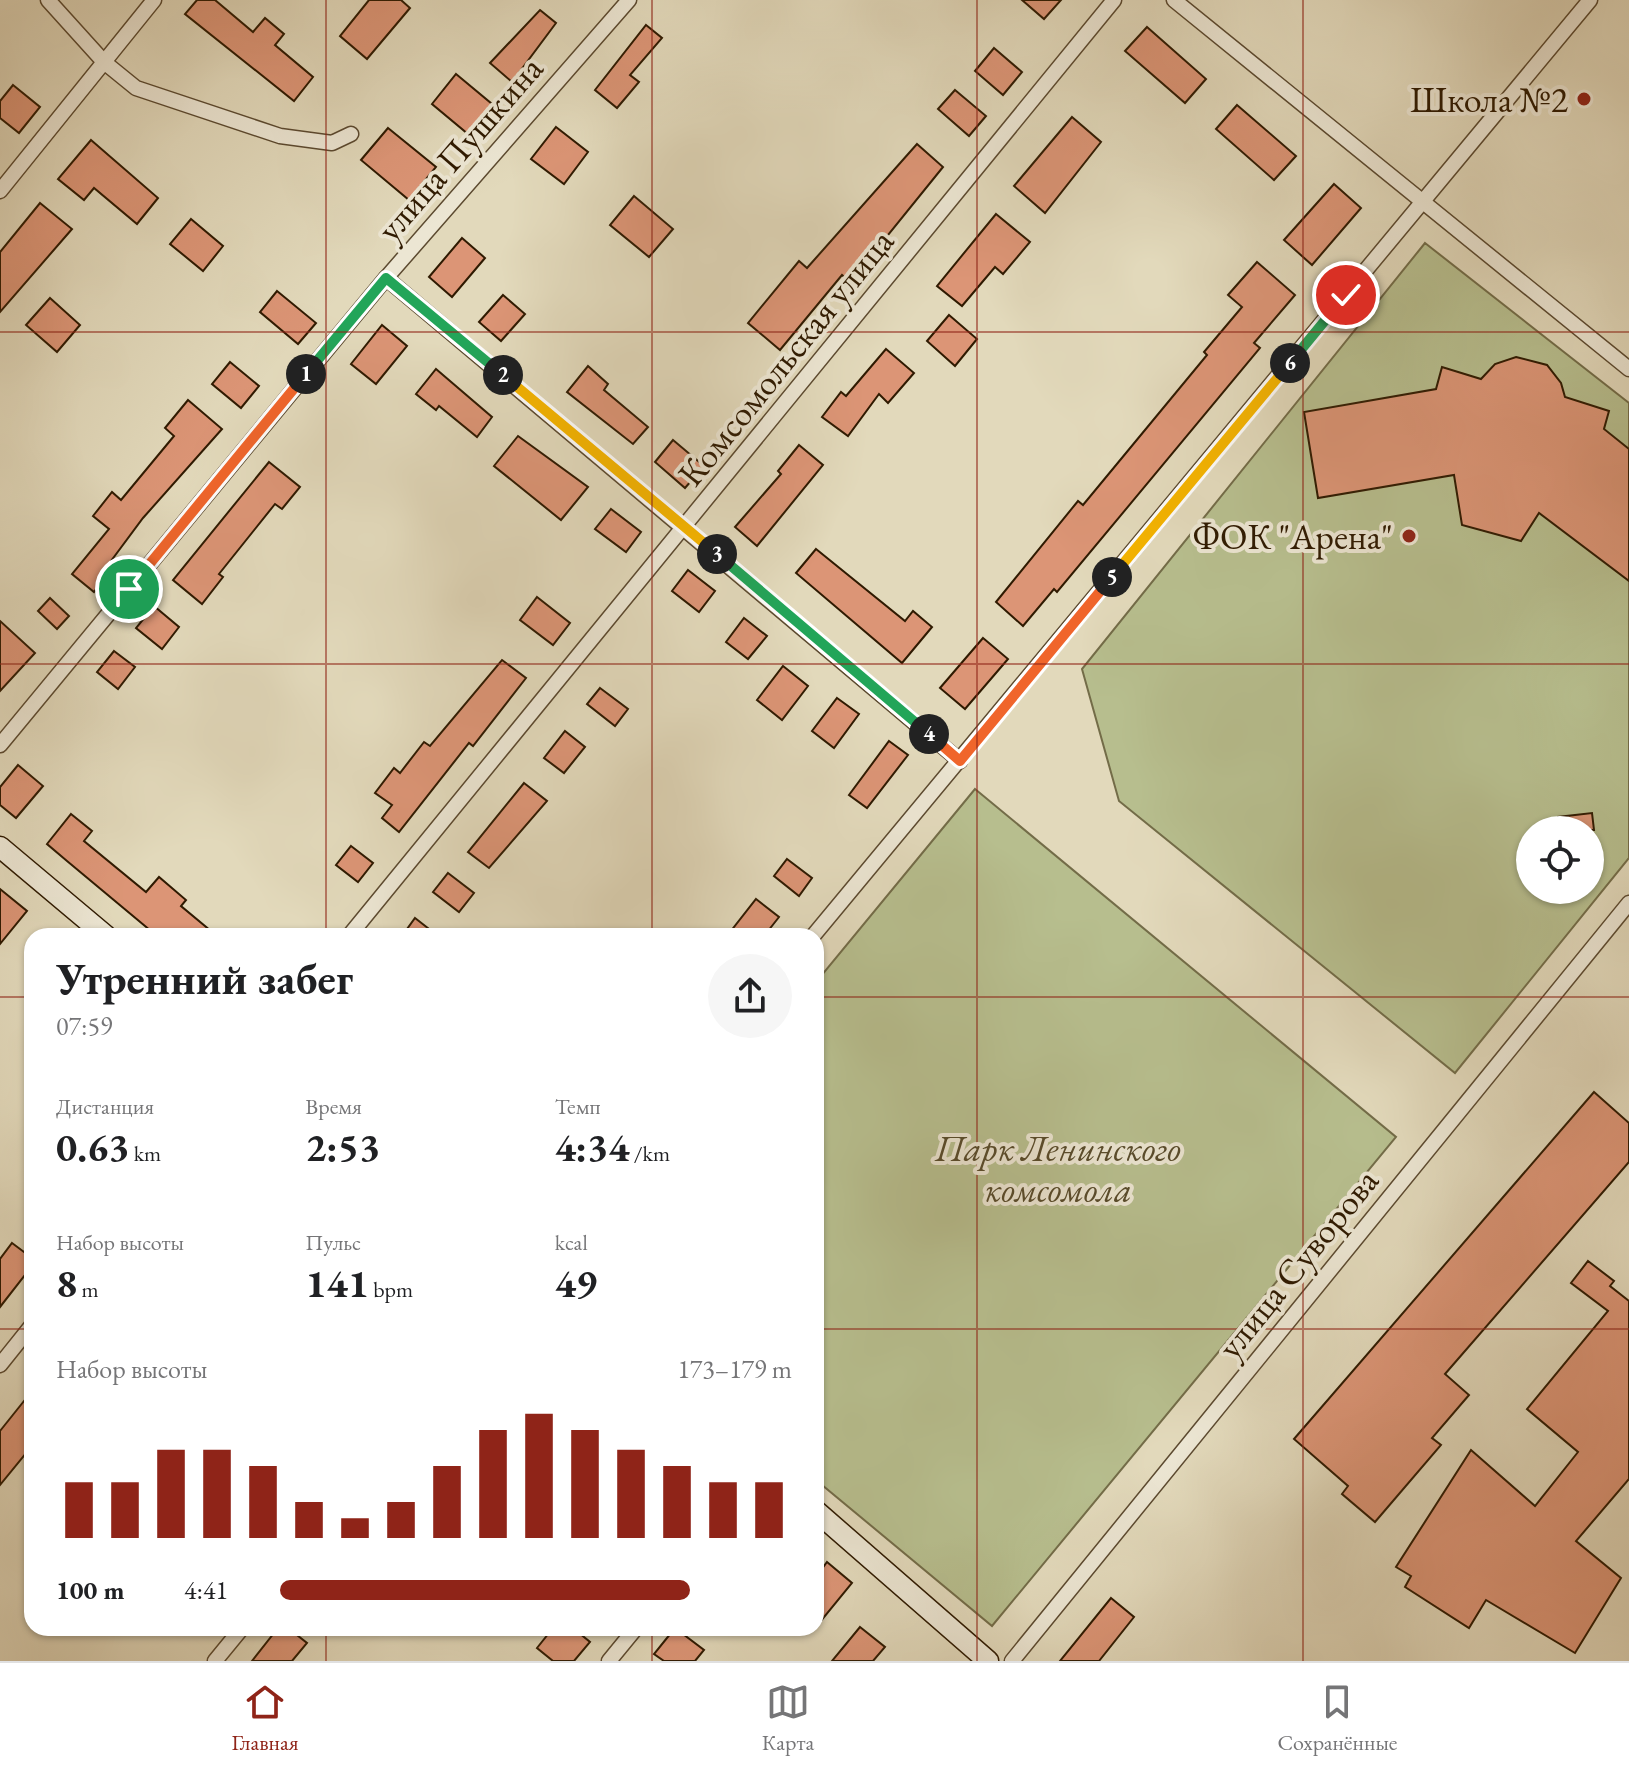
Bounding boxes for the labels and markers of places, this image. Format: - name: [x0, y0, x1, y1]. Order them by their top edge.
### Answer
- place label: Школа №2: [1410, 76, 1568, 123]
- marker: Школа №2: [1575, 90, 1593, 108]
- pin: [1312, 261, 1380, 329]
- pin: 6: [1270, 343, 1310, 383]
- pin: 1: [286, 354, 326, 394]
- pin: 2: [483, 355, 523, 395]
- place label: ФОК "Арена": [1193, 513, 1393, 560]
- marker: ФОК "Арена": [1400, 527, 1418, 545]
- pin: 3: [697, 534, 737, 574]
- pin: [95, 555, 163, 623]
- pin: 5: [1092, 557, 1132, 597]
- pin: 4: [909, 714, 949, 754]

